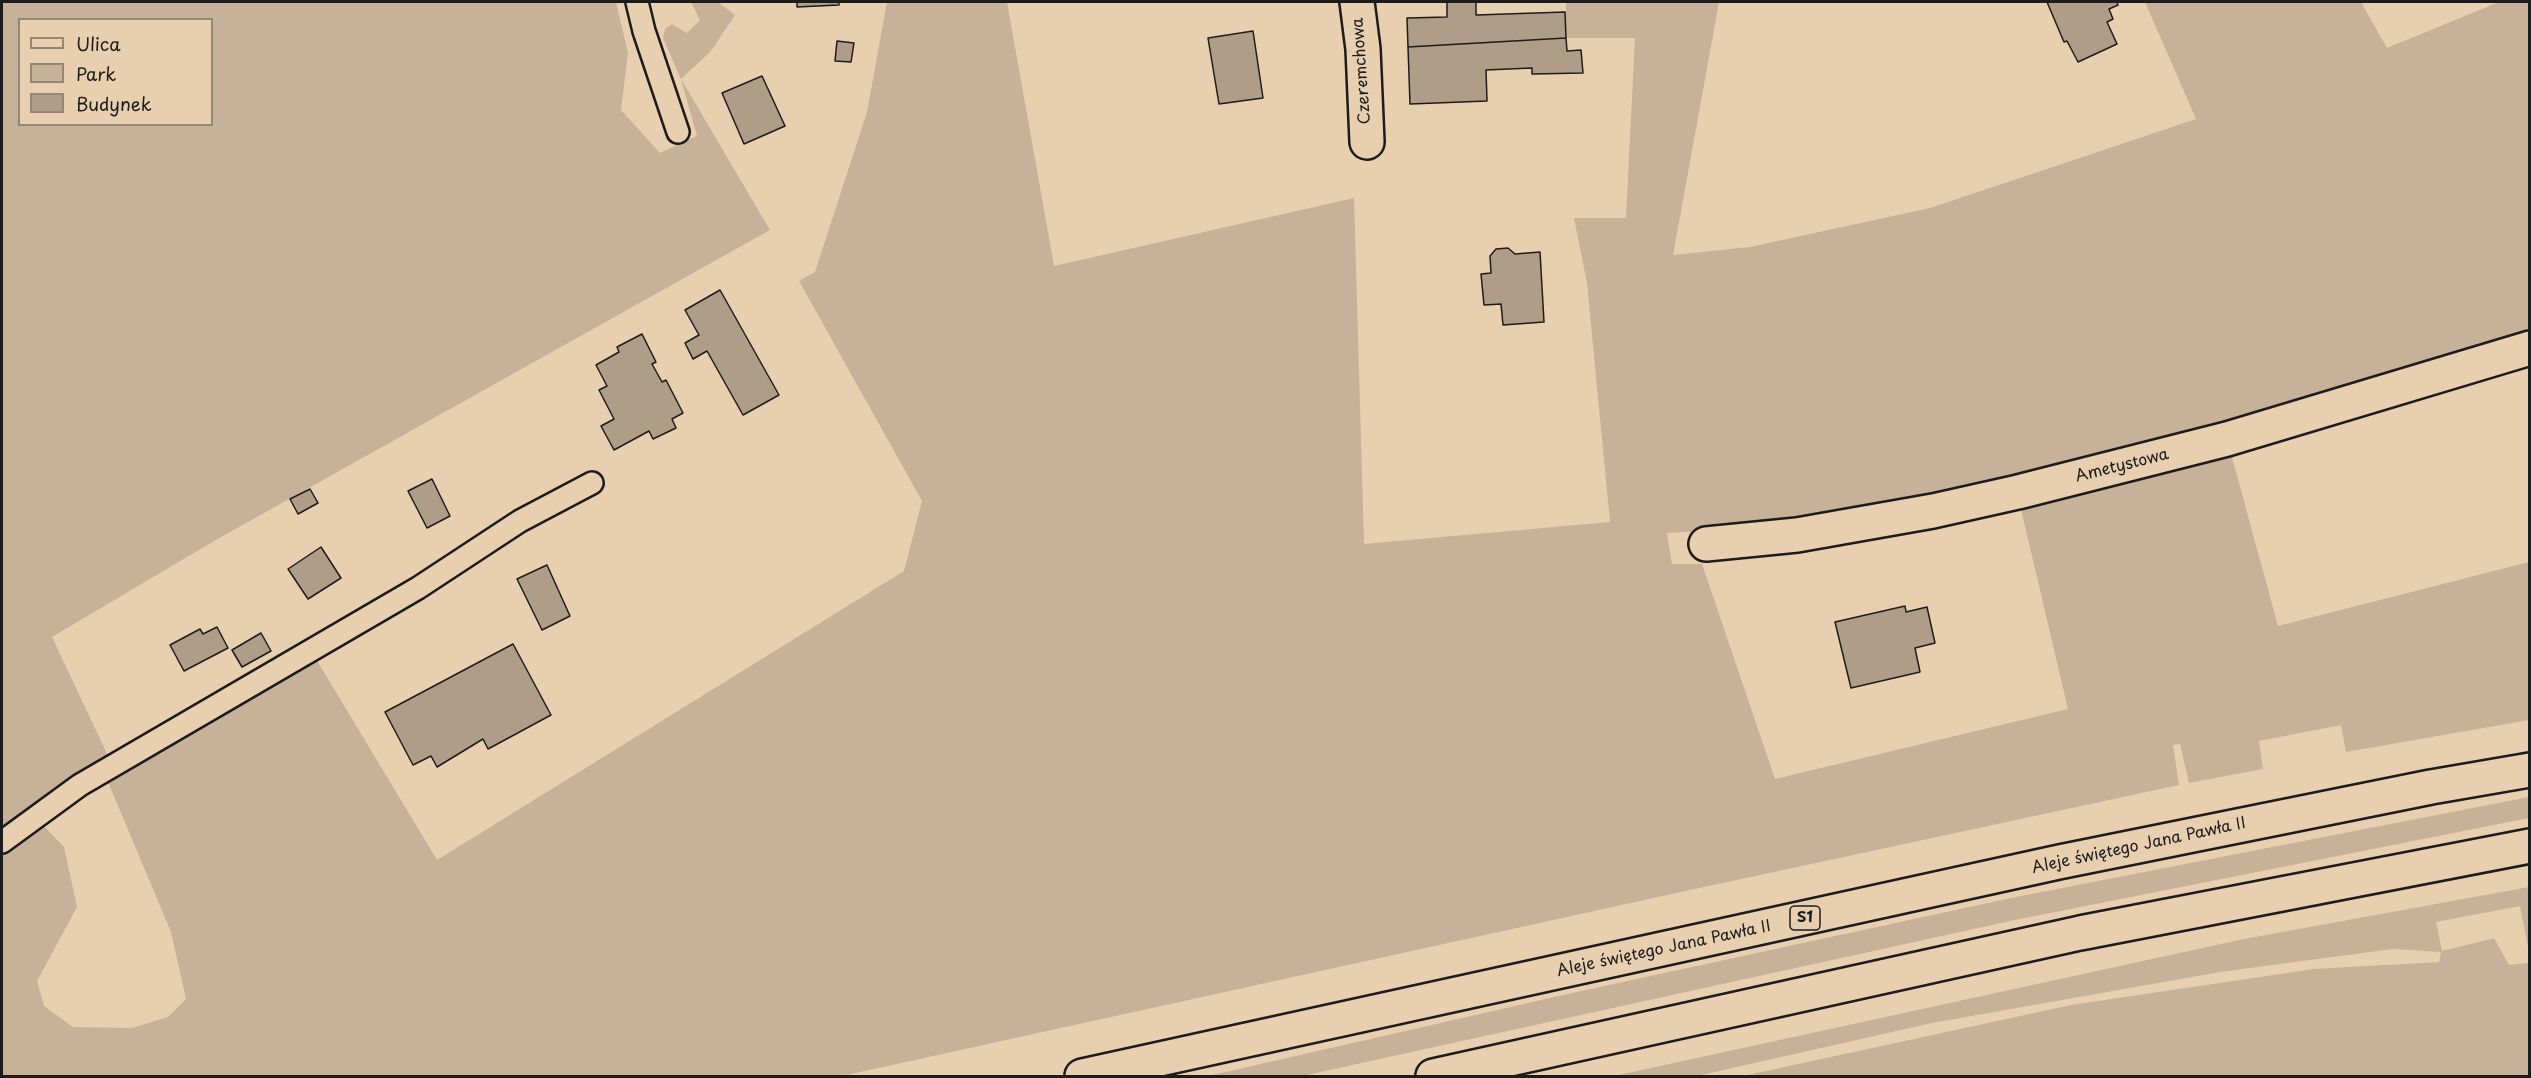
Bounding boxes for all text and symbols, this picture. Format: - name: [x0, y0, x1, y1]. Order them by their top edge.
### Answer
- street label: Czeremchowa: [1349, 17, 1375, 125]
- legend: [18, 18, 213, 126]
- text: Ulica: [76, 30, 121, 57]
- text: Park: [76, 60, 116, 87]
- text: Budynek: [76, 90, 152, 117]
- street label: Ametystowa: [2073, 445, 2171, 487]
- street label: Aleje świętego Jana Pawła II: [2030, 814, 2248, 878]
- road number: S1: [1790, 906, 1820, 930]
- street label: Aleje świętego Jana Pawła II: [1555, 917, 1773, 981]

